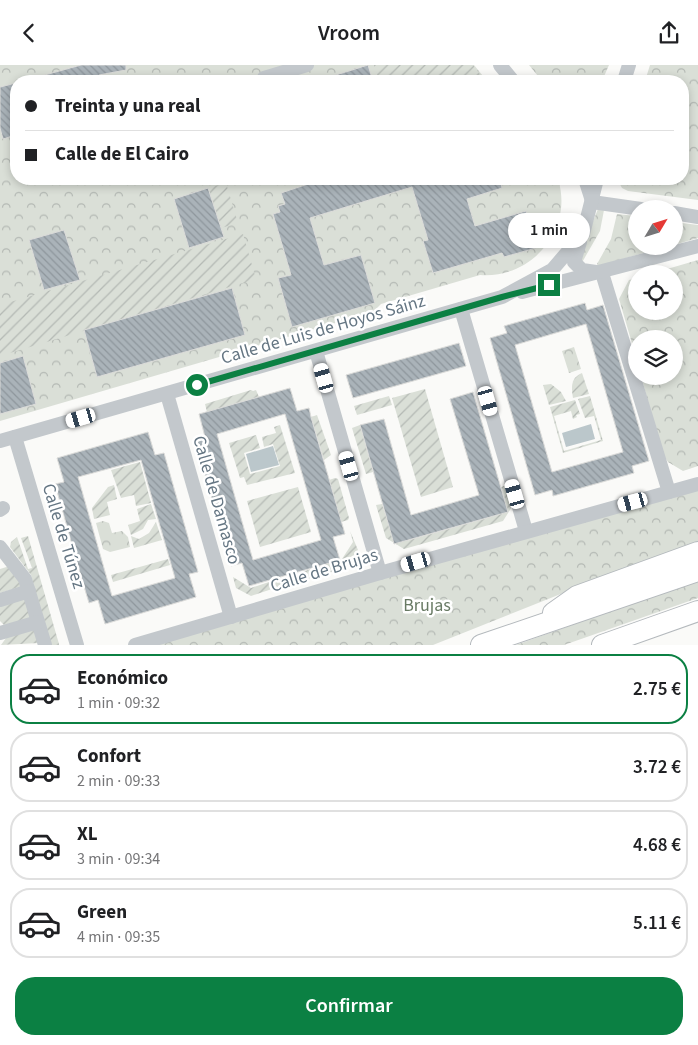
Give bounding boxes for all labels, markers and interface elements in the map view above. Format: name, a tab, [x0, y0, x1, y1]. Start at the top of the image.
text: Vroom	[318, 17, 380, 49]
icon: back	[15, 19, 43, 47]
icon: share	[655, 19, 683, 47]
text: Treinta y una real	[55, 93, 200, 120]
text: Calle de El Cairo	[55, 141, 189, 168]
north arrow	[628, 200, 682, 255]
map controls	[628, 200, 683, 385]
callout: 1 min	[508, 213, 590, 247]
text: 1 min	[530, 219, 568, 241]
button: locate	[628, 265, 683, 320]
route end	[538, 274, 560, 296]
street label: Calle de Luis de Hoyos Sáinz	[218, 288, 428, 371]
button: layers	[628, 330, 683, 385]
car	[312, 362, 335, 394]
route start	[186, 374, 208, 396]
car	[476, 385, 499, 417]
car	[64, 407, 97, 429]
street label: Calle de Damasco	[186, 433, 247, 567]
car	[337, 450, 360, 482]
car	[503, 478, 526, 510]
street label: Calle de Túnez	[36, 481, 91, 592]
car	[616, 491, 649, 513]
street label: Calle de Brujas	[267, 542, 381, 599]
car	[399, 551, 432, 573]
park label: Brujas	[403, 593, 451, 618]
text: Económico	[77, 665, 168, 692]
icon: car	[17, 667, 62, 712]
text: 2.75 €	[633, 676, 681, 703]
text: 1 min · 09:32	[77, 692, 160, 714]
text: Confort	[77, 743, 141, 770]
icon: car	[17, 745, 62, 790]
text: 3.72 €	[633, 754, 681, 781]
text: 2 min · 09:33	[77, 770, 160, 792]
text: XL	[77, 821, 98, 848]
icon: car	[17, 823, 62, 868]
text: 4.68 €	[633, 832, 681, 859]
text: 3 min · 09:34	[77, 848, 160, 870]
text: Green	[77, 899, 127, 926]
icon: car	[17, 901, 62, 946]
text: 5.11 €	[633, 910, 681, 937]
text: 4 min · 09:35	[77, 926, 160, 948]
button: Confirmar	[15, 977, 683, 1035]

